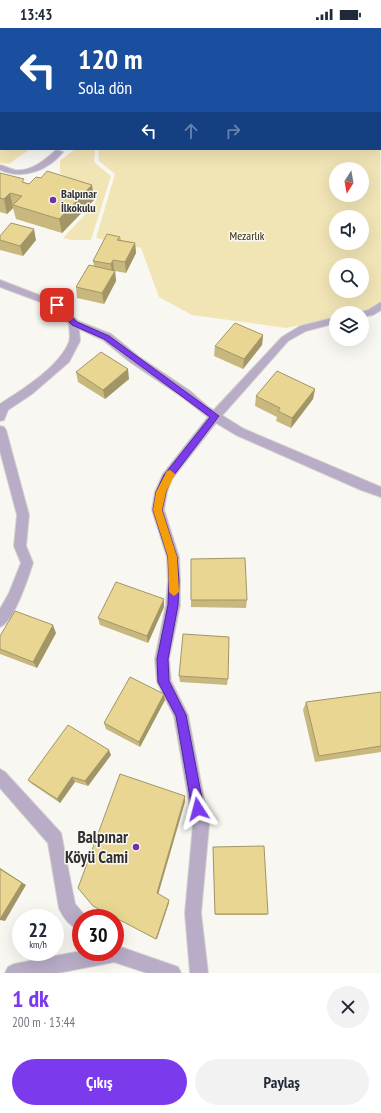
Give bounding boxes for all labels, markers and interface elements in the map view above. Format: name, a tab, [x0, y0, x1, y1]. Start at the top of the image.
text: 13:43	[20, 5, 52, 24]
text: 120 m	[78, 40, 142, 77]
icon: left	[12, 44, 64, 96]
text: Sola dön	[78, 76, 132, 99]
icon: left	[138, 120, 160, 142]
icon: ahead	[180, 120, 202, 142]
icon: right	[222, 120, 244, 142]
north arrow	[329, 162, 369, 202]
map controls	[329, 162, 369, 346]
place label: Balpınar İlkokulu	[61, 186, 97, 215]
marker: Balpınar İlkokulu	[48, 195, 58, 205]
button: sound	[329, 210, 369, 250]
park label: Mezarlık	[230, 228, 265, 243]
button: search	[329, 258, 369, 298]
pin	[40, 288, 74, 322]
icon: arrive	[46, 294, 68, 316]
button: layers	[329, 306, 369, 346]
position arrow	[177, 788, 219, 830]
place label: Balpınar Köyü Cami	[65, 826, 128, 868]
marker: Balpınar Köyü Cami	[131, 842, 141, 852]
speed limit sign: 30	[72, 909, 124, 961]
text: 22	[28, 917, 48, 943]
text: km/h	[29, 938, 47, 951]
text: 1 dk	[12, 983, 49, 1014]
button: close	[327, 986, 369, 1028]
text: 200 m · 13:44	[12, 1014, 75, 1031]
button: Çıkış	[12, 1059, 187, 1105]
button: Paylaş	[195, 1059, 369, 1105]

